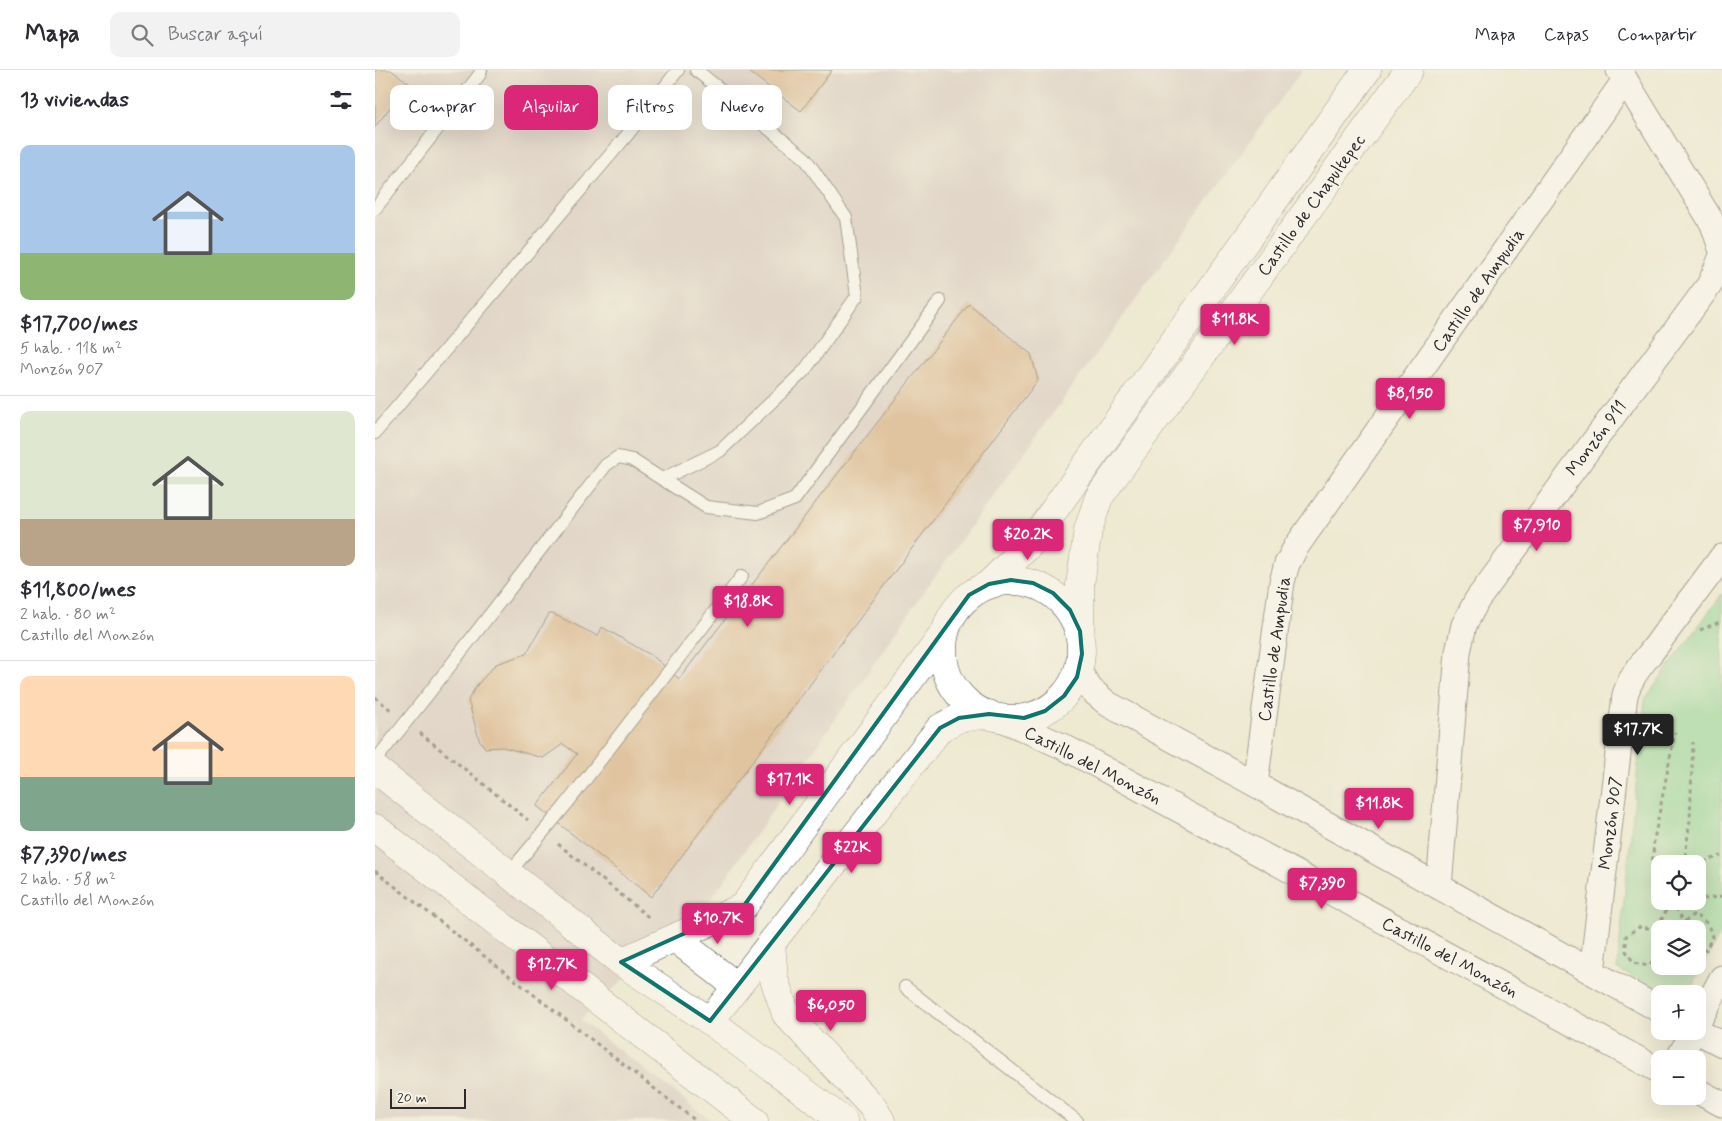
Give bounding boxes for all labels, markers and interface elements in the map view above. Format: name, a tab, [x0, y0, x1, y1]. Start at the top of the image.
search box	[110, 12, 460, 57]
text: Mapa	[25, 19, 80, 50]
icon: search	[128, 21, 156, 49]
text: Buscar aquí	[168, 22, 263, 47]
text: Mapa	[1475, 23, 1516, 47]
text: Capas	[1544, 23, 1589, 47]
text: Compartir	[1617, 23, 1697, 47]
chip: Comprar	[390, 85, 494, 130]
chip: Alquilar	[504, 85, 598, 130]
chip: Filtros	[608, 85, 692, 130]
chip: Nuevo	[702, 85, 782, 130]
text: 13 viviendas	[20, 86, 129, 114]
icon: filters	[327, 86, 355, 114]
street label: Castillo de Chapultepec	[1252, 130, 1371, 281]
icon: home	[143, 178, 233, 268]
street label: Castillo de Ampudia	[1427, 224, 1531, 357]
pin: $11.8K	[1194, 304, 1276, 346]
text: $11.8K	[1211, 309, 1259, 330]
text: $17,700/mes	[20, 310, 138, 338]
text: 5 hab. · 118 m²	[20, 338, 122, 359]
text: Monzón 907	[20, 359, 103, 380]
pin: $8,150	[1369, 378, 1451, 420]
text: $8,150	[1387, 383, 1433, 404]
street label: Monzón 911	[1561, 396, 1633, 481]
icon: home	[143, 443, 233, 533]
pin: $7,910	[1496, 510, 1578, 552]
text: $7,910	[1513, 515, 1561, 536]
pin: $20.2K	[987, 518, 1069, 561]
text: $20.2K	[1004, 524, 1052, 545]
street label: Castillo de Ampudia	[1253, 575, 1297, 723]
text: $11,800/mes	[20, 576, 136, 604]
pin: $18.8K	[707, 586, 789, 628]
text: $18.8K	[724, 591, 772, 612]
text: 2 hab. · 80 m²	[20, 604, 116, 625]
text: Castillo del Monzón	[20, 625, 154, 646]
icon: home	[143, 708, 233, 798]
pin: $17.7K	[1597, 714, 1679, 756]
text: $17.7K	[1614, 719, 1662, 740]
street label: Castillo del Monzón	[1020, 721, 1165, 811]
pin: $17.1K	[749, 764, 831, 806]
text: $17.1K	[767, 769, 813, 790]
street label: Monzón 907	[1593, 775, 1629, 871]
pin: $11.8K	[1338, 788, 1420, 830]
text: $11.8K	[1355, 793, 1403, 814]
pin: $22K	[822, 832, 882, 874]
text: $22K	[834, 837, 871, 858]
text: $7,390/mes	[20, 841, 127, 869]
map controls	[1651, 855, 1706, 1105]
button: locate	[1651, 855, 1706, 910]
pin: $7,390	[1281, 868, 1363, 910]
text: 2 hab. · 58 m²	[20, 869, 116, 890]
text: $7,390	[1299, 873, 1345, 894]
text: Castillo del Monzón	[20, 890, 154, 911]
pin: $10.7K	[677, 902, 759, 945]
text: $10.7K	[693, 908, 743, 929]
street label: Castillo del Monzón	[1377, 912, 1522, 1004]
button: layers	[1651, 920, 1706, 975]
pin: $12.7K	[511, 948, 593, 991]
text: $12.7K	[527, 954, 577, 975]
button: +	[1651, 985, 1706, 1040]
pin: $6,050	[790, 990, 872, 1032]
text: $6,050	[807, 995, 855, 1016]
button: −	[1651, 1050, 1706, 1105]
scale bar	[390, 1086, 466, 1109]
text: 20 m	[397, 1089, 427, 1107]

